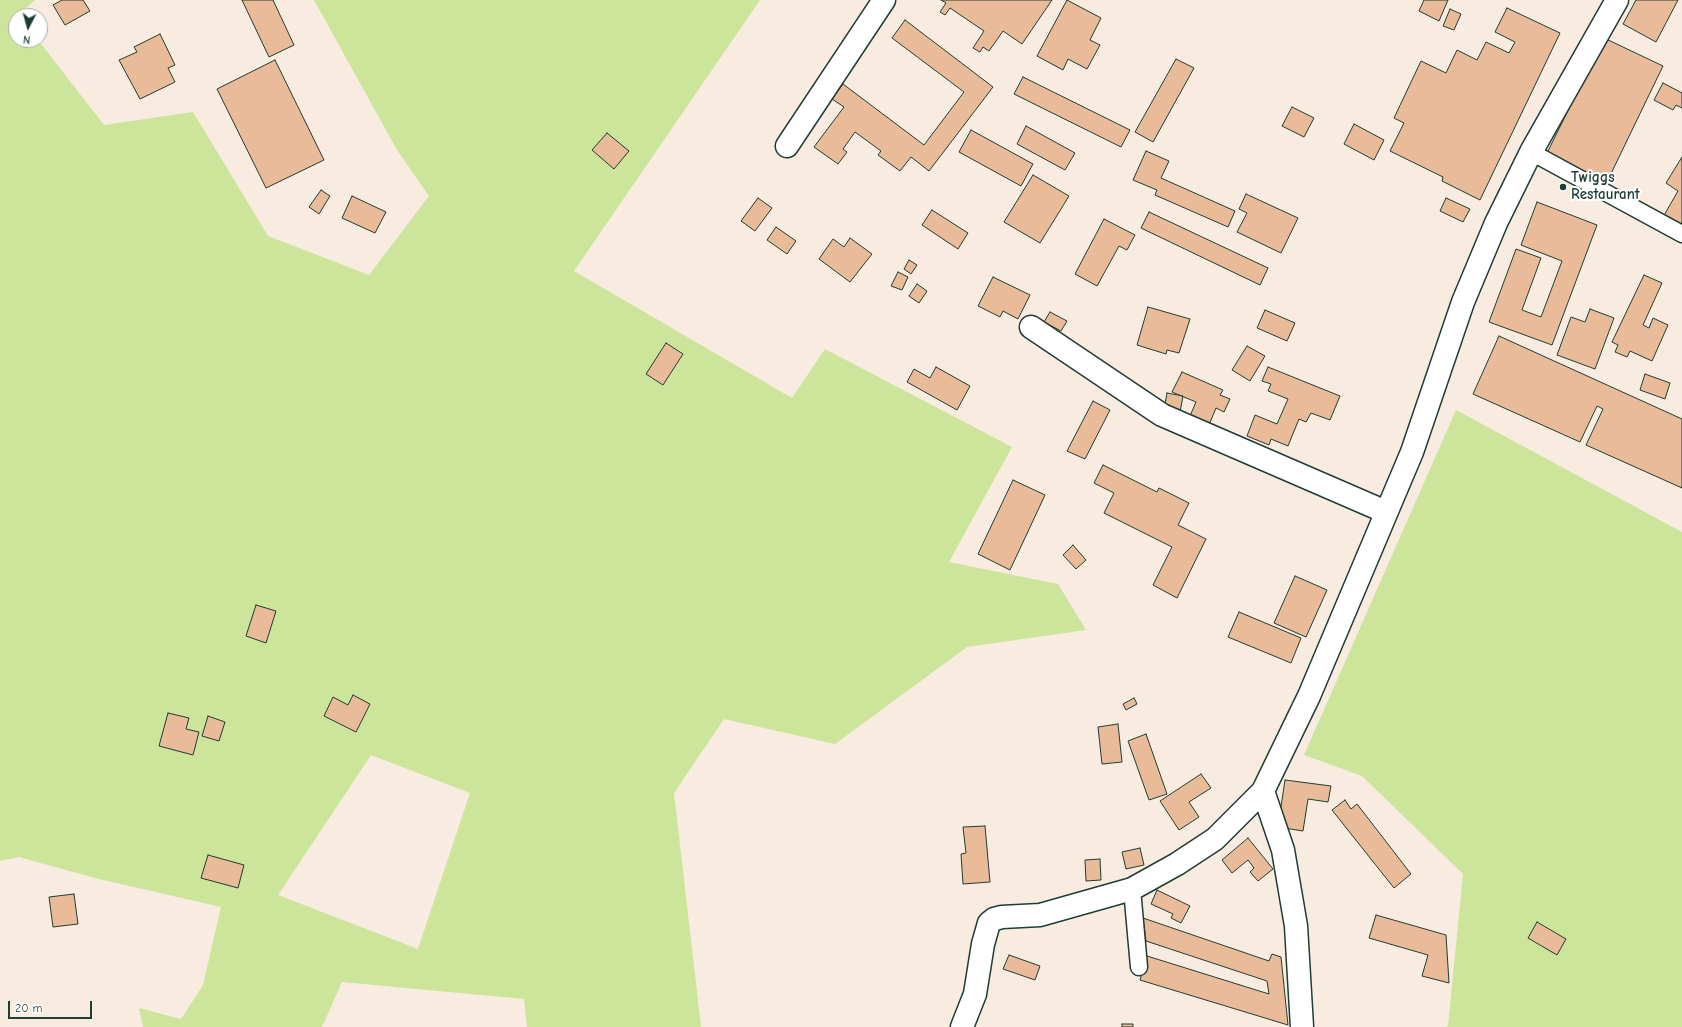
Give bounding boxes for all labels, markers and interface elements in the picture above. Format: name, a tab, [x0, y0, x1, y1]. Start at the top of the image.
north arrow	[8, 8, 48, 48]
text: N	[23, 33, 31, 46]
place label: Twiggs Restaurant	[1571, 169, 1640, 204]
marker: Twiggs Restaurant	[1558, 182, 1568, 192]
scale bar	[10, 993, 94, 1019]
text: 20 m	[15, 1001, 43, 1015]

